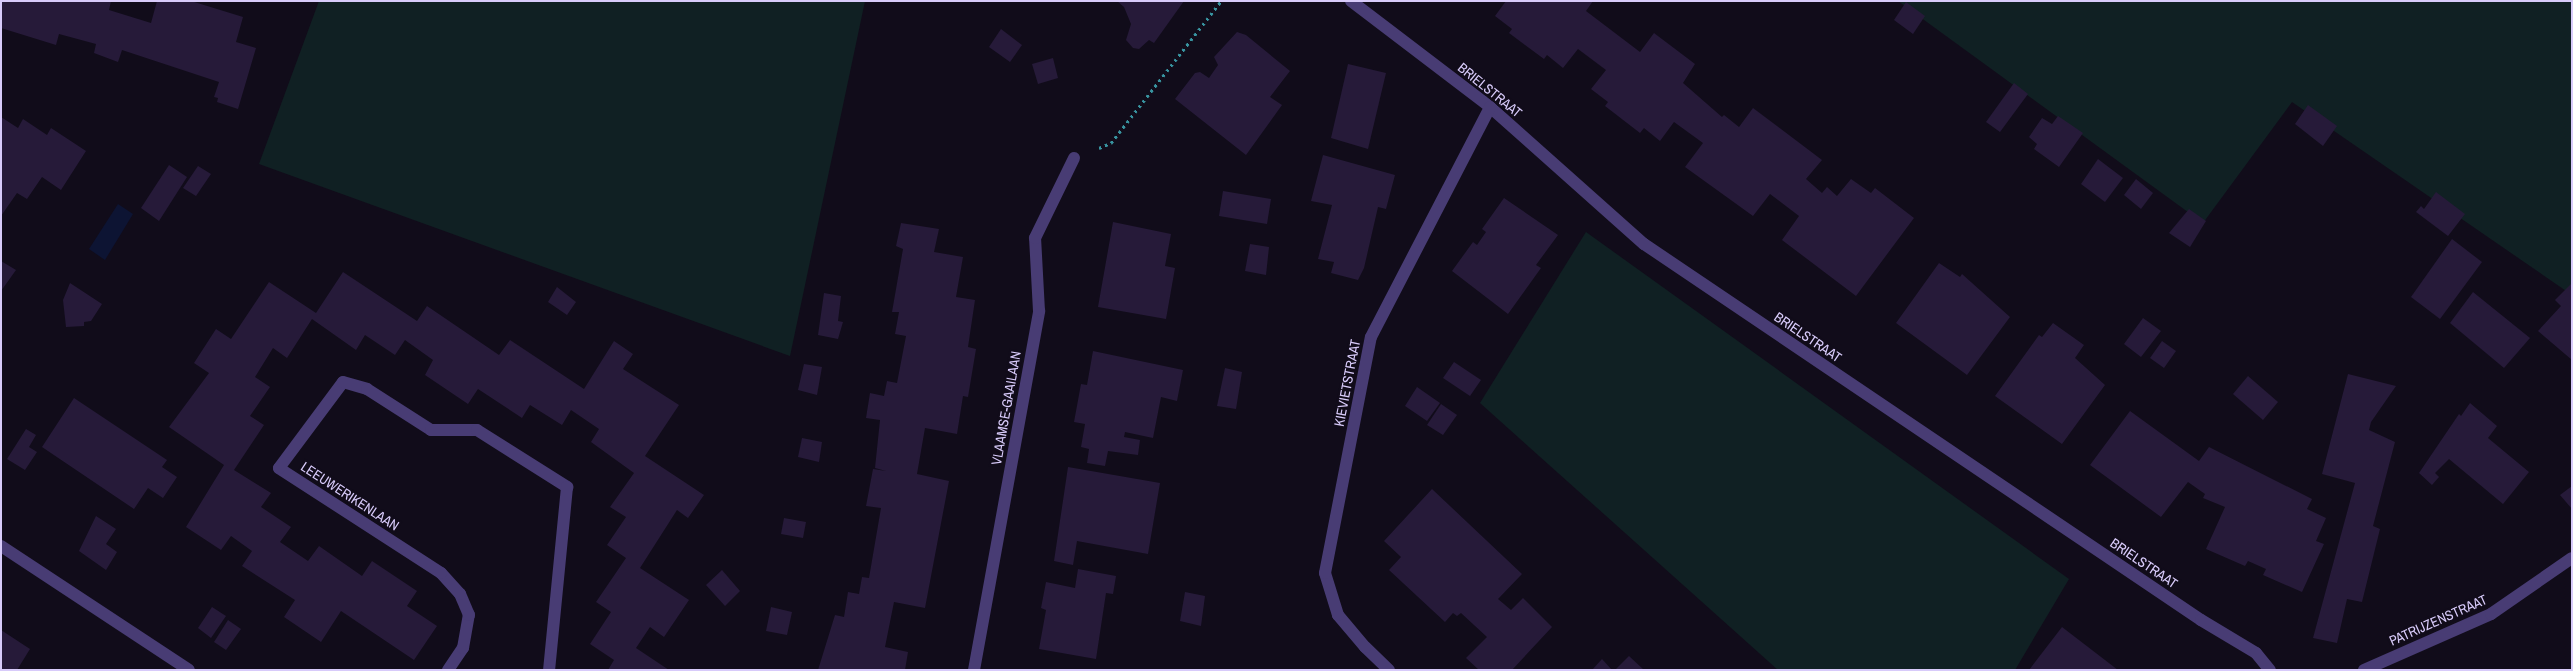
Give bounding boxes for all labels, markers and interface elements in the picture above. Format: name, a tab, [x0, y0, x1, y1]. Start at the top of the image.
street label: BRIELSTRAAT	[1455, 59, 1525, 121]
street label: BRIELSTRAAT	[1771, 308, 1845, 366]
street label: KIEVIETSTRAAT	[1330, 338, 1364, 428]
street label: VLAAMSE-GAAILAAN	[988, 350, 1024, 466]
street label: LEEUWERIKENLAAN	[298, 458, 402, 534]
street label: BRIELSTRAAT	[2107, 534, 2181, 592]
street label: PATRIJZENSTRAAT	[2386, 591, 2490, 649]

